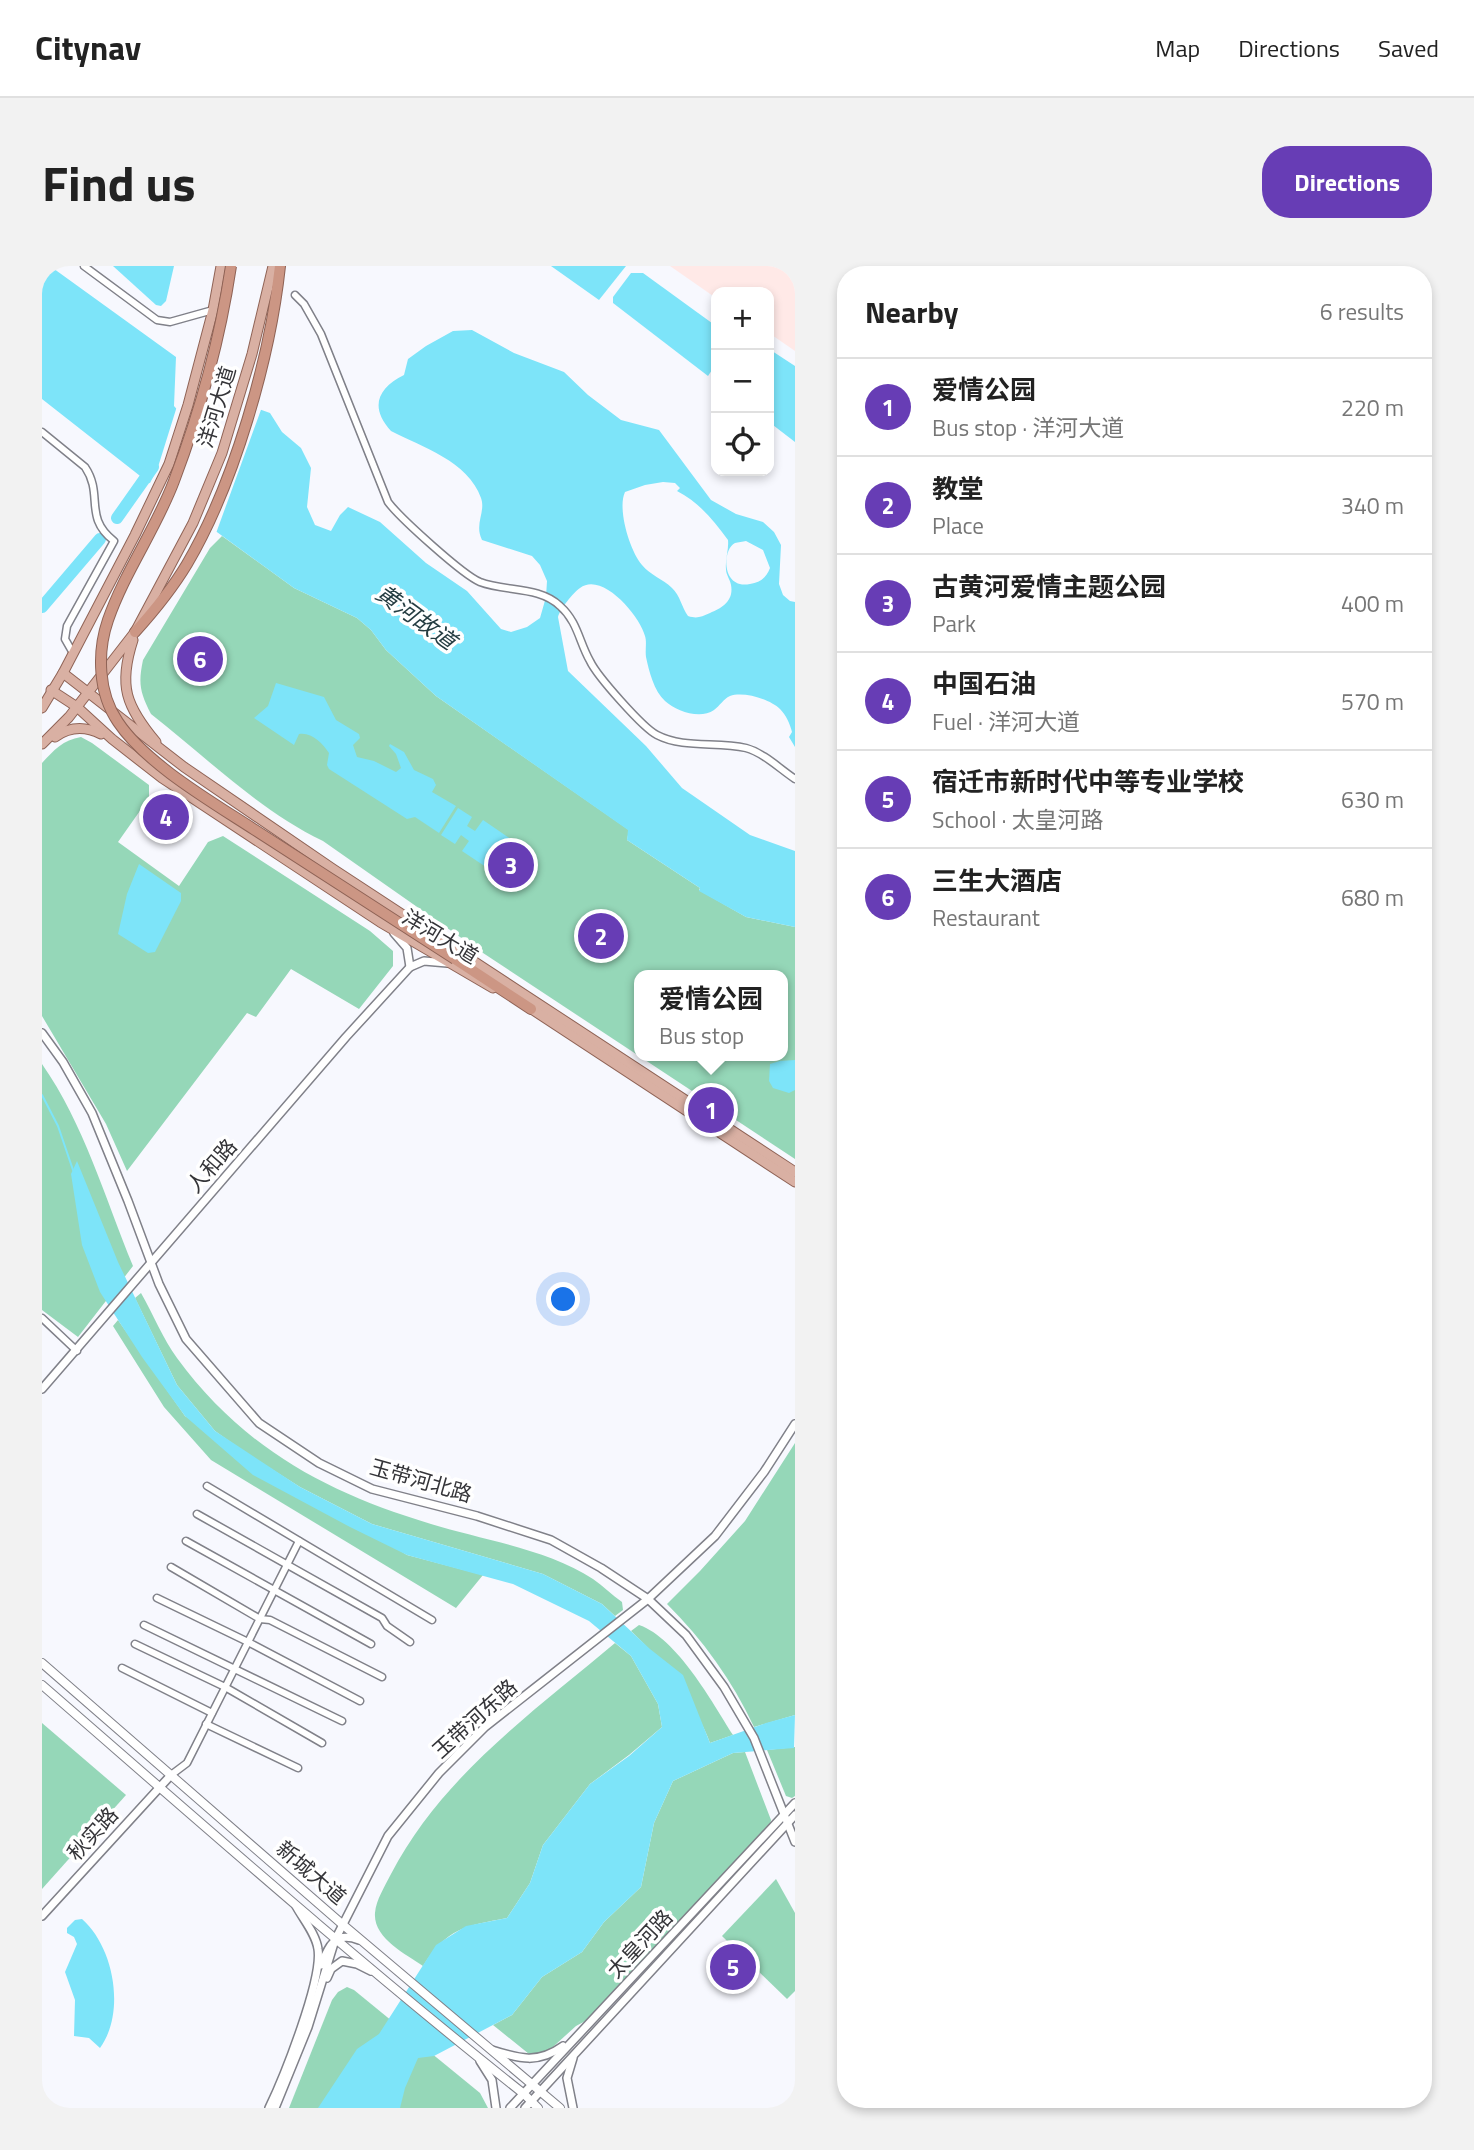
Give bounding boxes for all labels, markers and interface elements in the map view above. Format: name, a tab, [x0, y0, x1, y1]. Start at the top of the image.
text: Citynav	[35, 23, 141, 73]
text: Map	[1155, 30, 1200, 66]
text: Directions	[1238, 30, 1340, 66]
text: Saved	[1378, 30, 1439, 66]
text: Find us	[42, 145, 196, 220]
button: Directions	[1262, 146, 1432, 218]
map controls	[711, 287, 774, 476]
button: +	[711, 287, 774, 350]
text: Nearby	[865, 289, 958, 335]
text: 6 results	[1320, 294, 1404, 329]
button: −	[711, 350, 774, 413]
street label: 洋河大道	[188, 362, 244, 452]
text: 爱情公园	[932, 370, 1036, 409]
text: 1	[882, 390, 894, 425]
text: 220 m	[1341, 390, 1404, 425]
text: Bus stop · 洋河大道	[932, 410, 1124, 445]
button: locate	[711, 413, 774, 476]
text: 教堂	[932, 469, 984, 508]
text: 2	[882, 488, 894, 523]
text: 340 m	[1341, 488, 1404, 523]
text: Place	[932, 508, 984, 543]
text: 古黄河爱情主题公园	[932, 567, 1166, 606]
water label: 黄河故道	[369, 575, 466, 660]
text: 3	[882, 586, 894, 621]
text: 400 m	[1341, 586, 1404, 621]
text: Park	[932, 606, 976, 641]
pin: 6	[177, 633, 223, 685]
text: 中国石油	[932, 664, 1036, 703]
text: 4	[882, 684, 894, 719]
text: 570 m	[1341, 684, 1404, 719]
text: Fuel · 洋河大道	[932, 704, 1080, 739]
text: 宿迁市新时代中等专业学校	[932, 762, 1244, 801]
text: 5	[882, 782, 894, 817]
text: 630 m	[1341, 782, 1404, 817]
pin: 4	[143, 791, 189, 843]
text: School · 太皇河路	[932, 802, 1104, 837]
pin: 3	[488, 839, 534, 891]
text: 三生大酒店	[932, 861, 1062, 900]
text: 6	[882, 880, 894, 915]
text: 680 m	[1341, 880, 1404, 915]
text: Restaurant	[932, 900, 1040, 935]
street label: 洋河大道	[396, 901, 485, 971]
pin: 2	[578, 910, 624, 962]
popup	[634, 970, 788, 1061]
text: 爱情公园	[659, 979, 763, 1018]
text: Bus stop	[659, 1018, 744, 1053]
pin: 1	[688, 1084, 734, 1136]
street label: 人和路	[179, 1131, 244, 1200]
your location	[546, 1282, 580, 1316]
street label: 玉带河北路	[366, 1450, 476, 1510]
street label: 玉带河东路	[425, 1671, 524, 1765]
street label: 秋实路	[59, 1799, 125, 1867]
street label: 新城大道	[269, 1833, 354, 1912]
street label: 太皇河路	[599, 1902, 680, 1985]
pin: 5	[710, 1941, 756, 1993]

